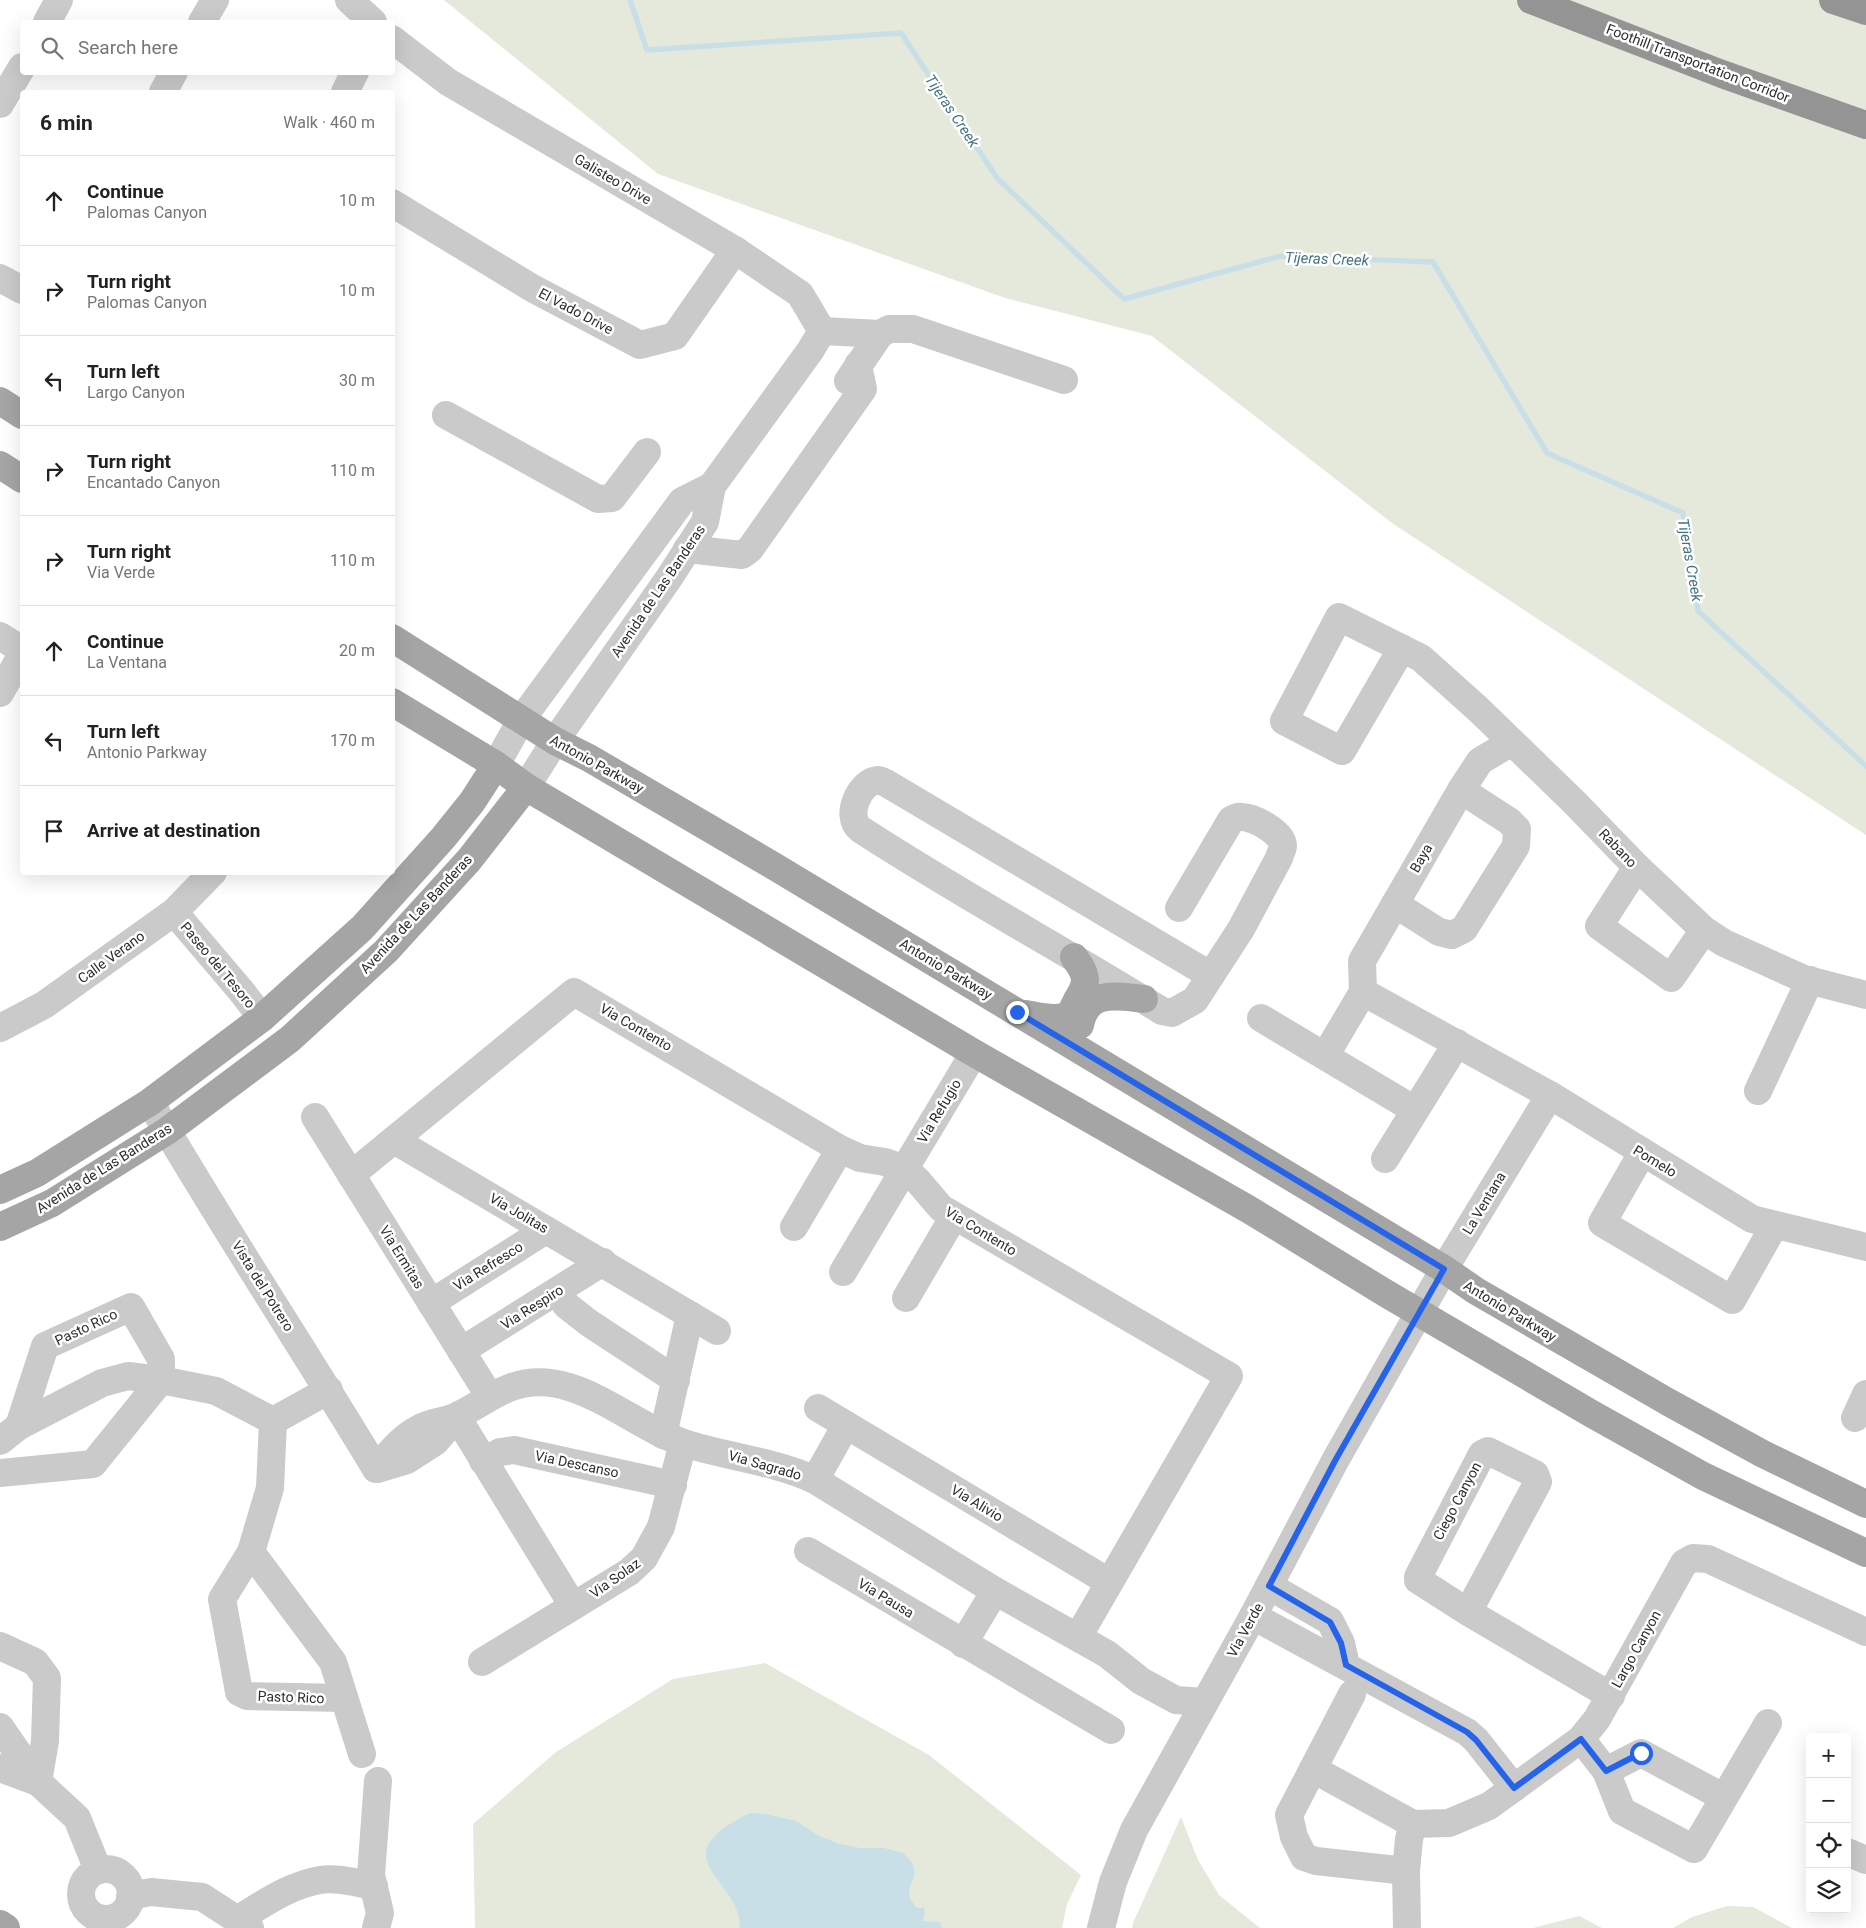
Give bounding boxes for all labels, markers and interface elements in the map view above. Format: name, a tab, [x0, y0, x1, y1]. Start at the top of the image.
search box	[20, 20, 395, 75]
street label: Foothill Transportation Corridor	[1604, 21, 1792, 106]
icon: search	[38, 34, 66, 62]
text: Search here	[78, 36, 178, 59]
water label: Tijeras Creek	[921, 71, 983, 151]
text: 6 min	[40, 111, 93, 135]
text: Walk · 460 m	[283, 113, 375, 132]
street label: Galisteo Drive	[572, 151, 654, 207]
text: Continue	[87, 180, 164, 203]
icon: ahead	[40, 187, 68, 215]
text: 10 m	[339, 191, 375, 210]
text: Palomas Canyon	[87, 203, 207, 222]
water label: Tijeras Creek	[1285, 249, 1370, 269]
text: Turn right	[87, 270, 171, 293]
icon: right	[40, 277, 68, 305]
text: 10 m	[339, 281, 375, 300]
street label: El Vado Drive	[536, 285, 616, 337]
text: Palomas Canyon	[87, 293, 207, 312]
text: Turn left	[87, 360, 160, 383]
icon: left	[40, 367, 68, 395]
text: 30 m	[339, 371, 375, 390]
text: Largo Canyon	[87, 383, 185, 402]
text: Turn right	[87, 450, 171, 473]
icon: right	[40, 457, 68, 485]
text: 110 m	[330, 461, 375, 480]
text: Encantado Canyon	[87, 473, 220, 492]
water label: Tijeras Creek	[1674, 517, 1706, 604]
street label: Avenida de Las Banderas	[608, 522, 708, 660]
text: Turn right	[87, 540, 171, 563]
icon: right	[40, 547, 68, 575]
text: 110 m	[330, 551, 375, 570]
text: Via Verde	[87, 563, 155, 582]
text: Continue	[87, 630, 164, 653]
icon: ahead	[40, 637, 68, 665]
text: 20 m	[339, 641, 375, 660]
text: La Ventana	[87, 653, 167, 672]
text: Turn left	[87, 720, 160, 743]
icon: left	[40, 727, 68, 755]
text: 170 m	[330, 731, 375, 750]
street label: Antonio Parkway	[547, 732, 647, 797]
text: Antonio Parkway	[87, 743, 207, 762]
icon: arrive	[40, 817, 68, 845]
text: Arrive at destination	[87, 819, 260, 842]
street label: Rabano	[1596, 825, 1640, 871]
street label: Baya	[1406, 841, 1436, 875]
street label: Avenida de Las Banderas	[357, 851, 475, 977]
street label: Paseo del Tesoro	[177, 919, 259, 1011]
street label: Calle Verano	[75, 928, 147, 986]
street label: Antonio Parkway	[897, 935, 995, 1003]
street label: Via Contento	[597, 1000, 675, 1054]
route end	[1006, 1001, 1029, 1024]
street label: Via Refugio	[914, 1076, 964, 1146]
street label: Avenida de Las Banderas	[33, 1120, 175, 1216]
street label: Pomelo	[1630, 1142, 1680, 1180]
street label: La Ventana	[1459, 1169, 1509, 1237]
street label: Via Jolitas	[487, 1190, 551, 1236]
street label: Via Contento	[942, 1203, 1020, 1259]
street label: Via Ermitas	[376, 1223, 428, 1291]
street label: Vista del Potrero	[229, 1238, 297, 1334]
street label: Via Refresco	[450, 1238, 526, 1294]
street label: Antonio Parkway	[1461, 1277, 1559, 1345]
street label: Via Respiro	[498, 1282, 566, 1332]
street label: Pasto Rico	[52, 1306, 120, 1348]
street label: Via Descanso	[534, 1447, 620, 1481]
street label: Via Sagrado	[727, 1447, 803, 1483]
street label: Ciego Canyon	[1430, 1459, 1484, 1543]
street label: Via Alivio	[948, 1481, 1006, 1525]
street label: Via Solaz	[587, 1555, 643, 1601]
street label: Via Pausa	[855, 1575, 917, 1621]
street label: Via Verde	[1224, 1600, 1266, 1660]
street label: Largo Canyon	[1608, 1608, 1664, 1690]
street label: Pasto Rico	[257, 1688, 325, 1706]
map controls	[1806, 1733, 1851, 1913]
button: +	[1806, 1733, 1851, 1778]
route start	[1630, 1742, 1653, 1765]
button: −	[1806, 1778, 1851, 1823]
button: locate	[1806, 1823, 1851, 1868]
button: layers	[1806, 1868, 1851, 1913]

